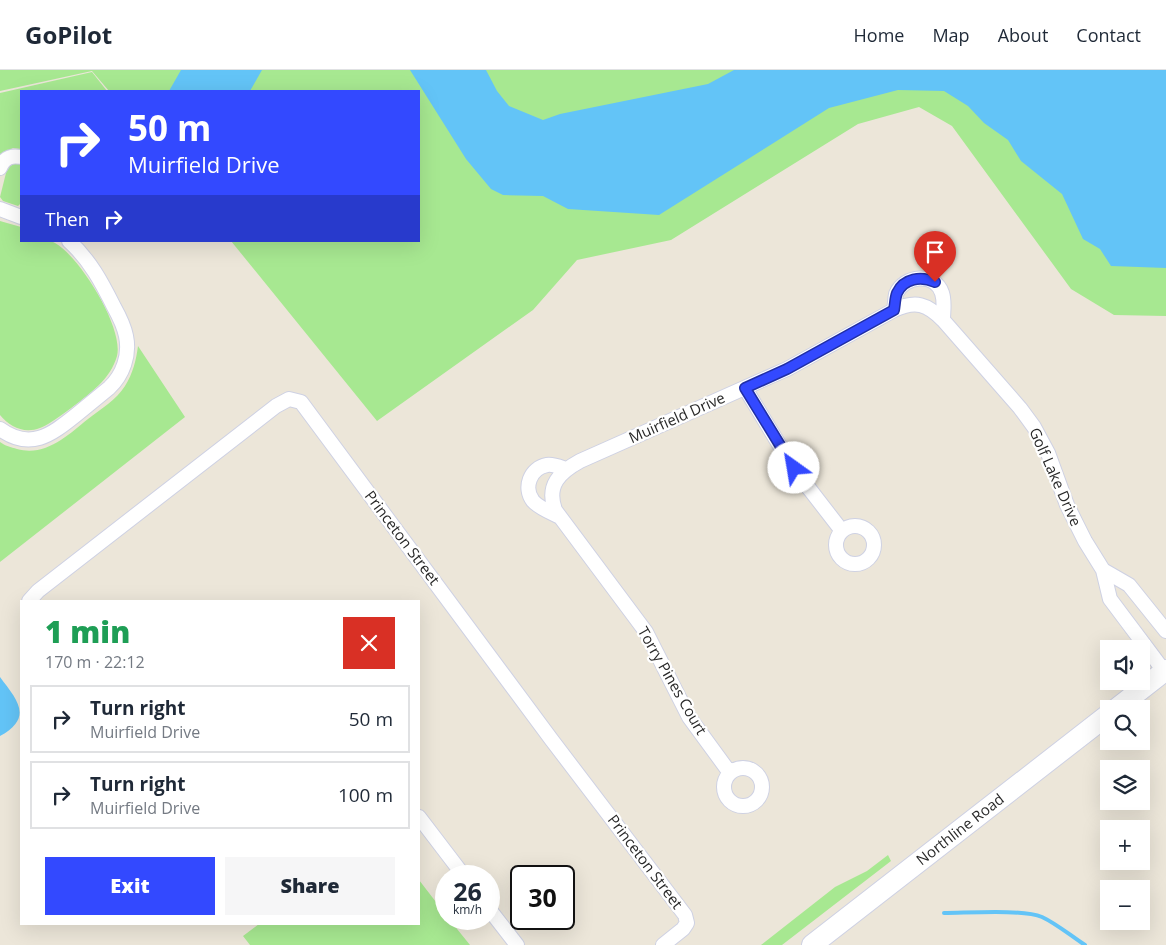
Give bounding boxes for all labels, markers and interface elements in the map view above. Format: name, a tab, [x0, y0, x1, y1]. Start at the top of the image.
text: GoPilot	[25, 18, 112, 51]
text: Home	[854, 23, 904, 47]
text: Map	[932, 23, 970, 47]
text: About	[998, 23, 1048, 47]
text: Contact	[1076, 23, 1141, 47]
text: 50 m	[128, 104, 211, 151]
icon: right	[45, 110, 110, 175]
text: Muirfield Drive	[128, 149, 280, 179]
icon: right	[99, 205, 127, 233]
text: Then	[45, 206, 89, 232]
pin	[914, 231, 956, 282]
icon: arrive	[921, 238, 949, 266]
street label: Muirfield Drive	[625, 387, 728, 447]
street label: Golf Lake Drive	[1025, 424, 1087, 529]
position arrow	[767, 441, 819, 493]
street label: Princeton Street	[361, 486, 445, 589]
text: 1 min	[45, 611, 130, 652]
button: close	[343, 617, 395, 669]
street label: Torry Pines Court	[634, 623, 712, 738]
map controls	[1100, 640, 1150, 930]
button: sound	[1100, 640, 1150, 690]
text: 170 m · 22:12	[45, 651, 145, 673]
text: Turn right	[90, 695, 185, 721]
button: search	[1100, 700, 1150, 750]
icon: right	[47, 705, 75, 733]
text: 50 m	[349, 706, 393, 732]
text: Muirfield Drive	[90, 721, 200, 743]
button: layers	[1100, 760, 1150, 810]
text: Turn right	[90, 771, 185, 797]
icon: right	[47, 781, 75, 809]
text: 100 m	[338, 782, 393, 808]
street label: Northline Road	[912, 788, 1008, 869]
text: Muirfield Drive	[90, 797, 200, 819]
street label: Princeton Street	[604, 810, 688, 913]
button: +	[1100, 820, 1150, 870]
button: Exit	[45, 857, 215, 915]
button: Share	[225, 857, 395, 915]
speed limit sign: 30	[510, 865, 575, 930]
text: 26	[453, 874, 482, 908]
button: −	[1100, 880, 1150, 930]
text: km/h	[453, 901, 482, 918]

